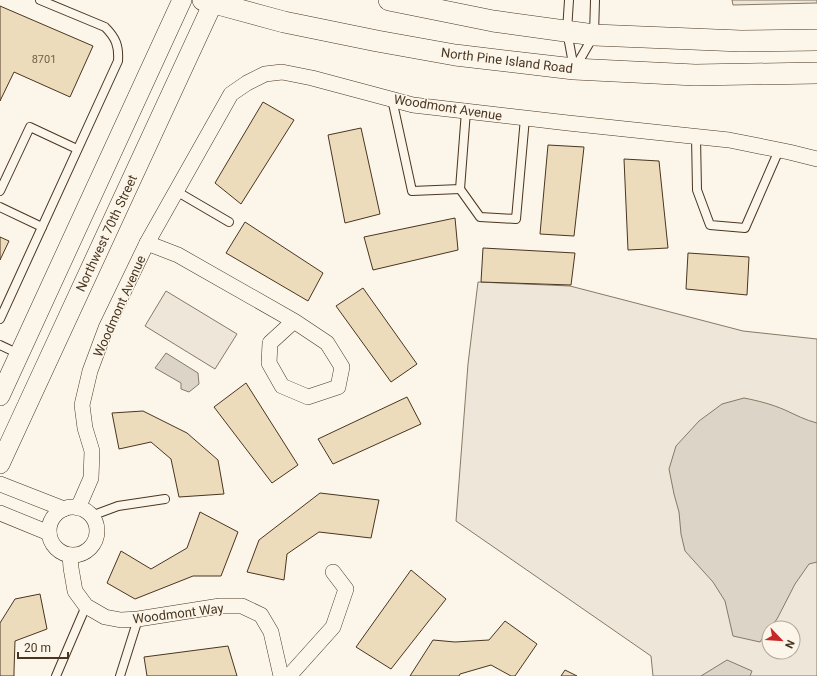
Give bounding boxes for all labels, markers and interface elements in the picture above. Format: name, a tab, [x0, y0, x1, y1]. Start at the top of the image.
street label: North Pine Island Road	[440, 45, 574, 76]
house number: 8701	[32, 53, 56, 66]
street label: Woodmont Avenue	[393, 92, 503, 123]
street label: Northwest 70th Street	[73, 172, 140, 294]
street label: Woodmont Avenue	[90, 253, 149, 359]
street label: Woodmont Way	[132, 600, 224, 627]
north arrow	[761, 620, 801, 660]
scale bar	[18, 634, 68, 660]
text: N	[782, 638, 797, 650]
text: 20 m	[24, 641, 51, 655]

